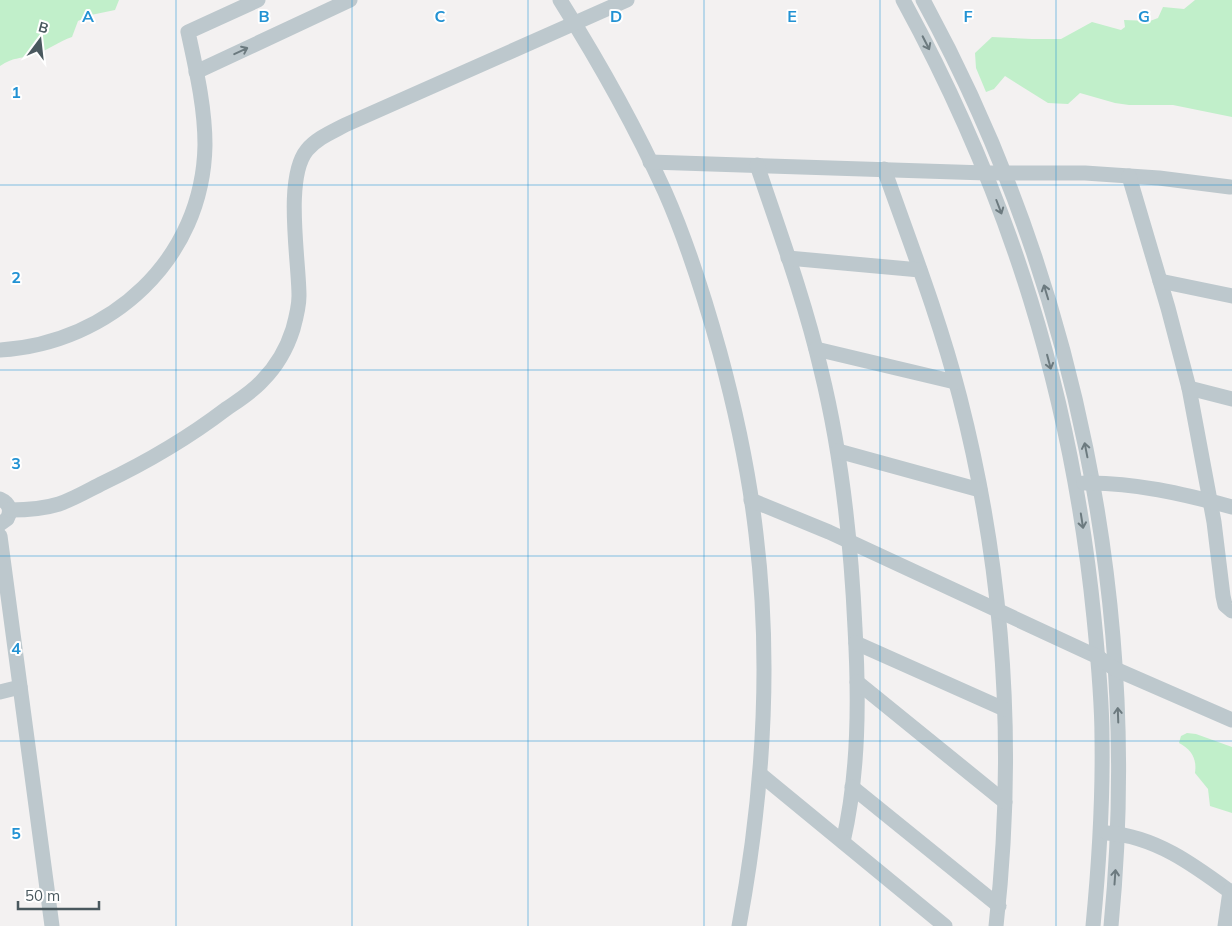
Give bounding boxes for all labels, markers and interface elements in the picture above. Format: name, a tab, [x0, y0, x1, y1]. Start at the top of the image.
text: A	[82, 6, 94, 26]
text: B	[258, 6, 270, 26]
text: C	[435, 6, 446, 26]
text: D	[610, 6, 622, 26]
text: E	[787, 6, 797, 26]
text: F	[963, 6, 973, 26]
text: G	[1138, 6, 1150, 26]
north arrow	[15, 15, 65, 65]
text: B	[36, 17, 51, 37]
one-way arrow	[922, 35, 931, 50]
one-way arrow	[233, 46, 248, 56]
text: 1	[11, 82, 21, 102]
one-way arrow	[995, 199, 1005, 214]
text: 2	[11, 267, 21, 287]
one-way arrow	[1040, 285, 1050, 301]
one-way arrow	[1045, 353, 1054, 369]
one-way arrow	[1081, 442, 1090, 458]
text: 3	[11, 453, 21, 473]
one-way arrow	[1077, 513, 1087, 529]
text: 4	[11, 638, 21, 658]
one-way arrow	[1113, 707, 1122, 723]
text: 5	[11, 823, 21, 843]
one-way arrow	[1110, 870, 1119, 886]
scale bar	[18, 878, 99, 910]
text: 50 m	[25, 886, 60, 905]

